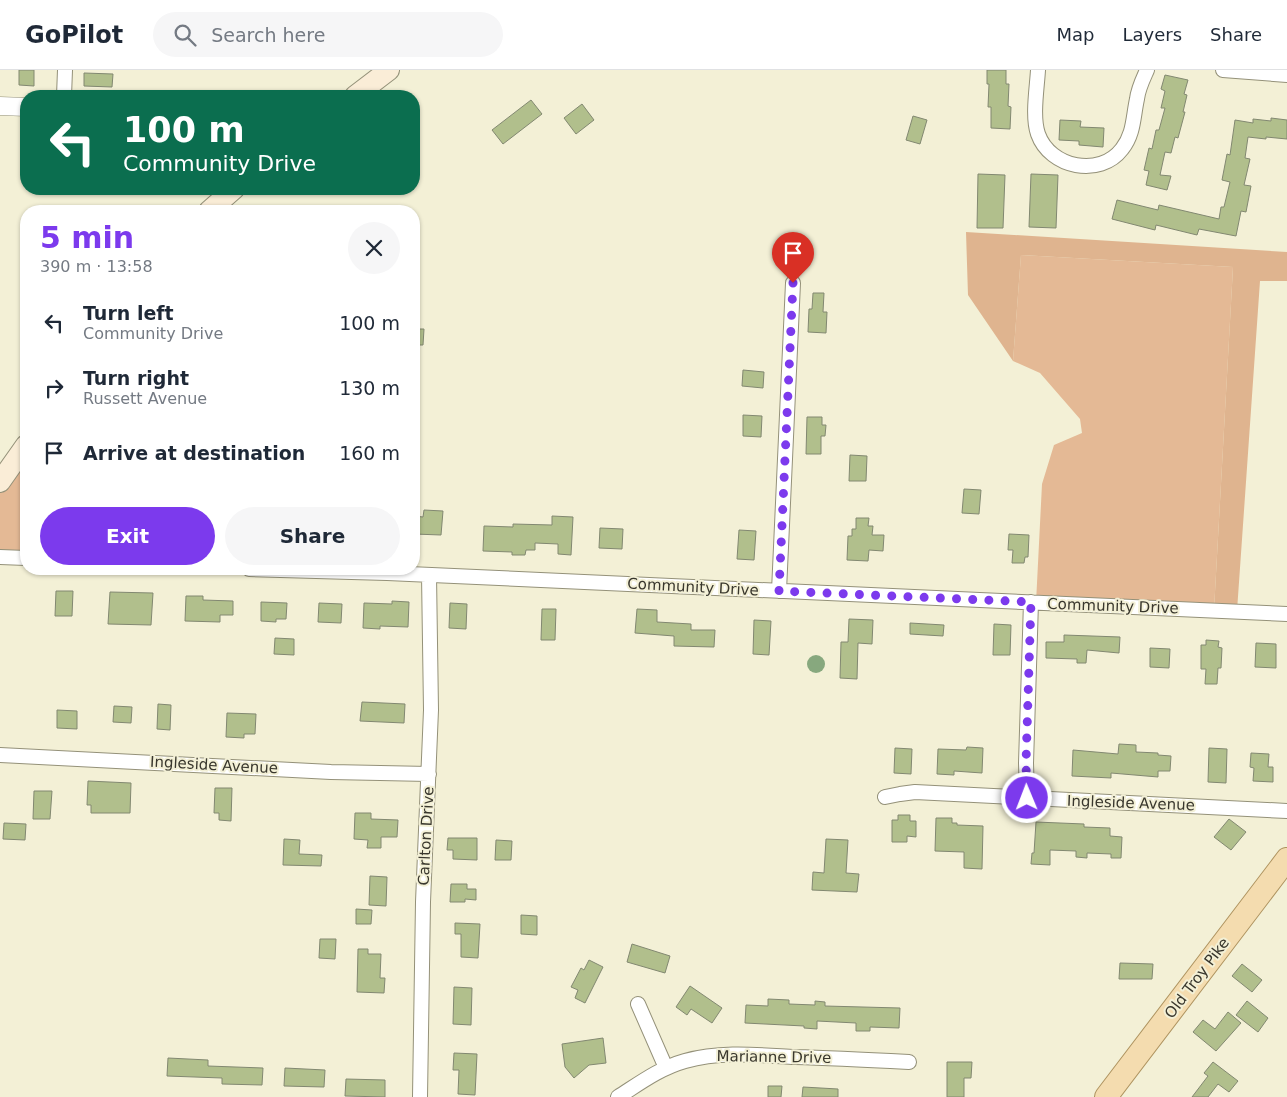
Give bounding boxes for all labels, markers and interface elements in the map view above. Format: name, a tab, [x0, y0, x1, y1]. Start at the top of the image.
search box	[153, 12, 503, 57]
text: GoPilot	[25, 21, 123, 49]
icon: search	[171, 21, 199, 49]
text: Search here	[211, 24, 325, 46]
text: Map	[1056, 24, 1094, 45]
text: Layers	[1122, 24, 1182, 45]
text: Share	[1210, 24, 1262, 45]
icon: left	[40, 110, 105, 175]
text: 100 m	[123, 110, 245, 150]
text: Community Drive	[123, 151, 316, 176]
text: 5 min	[40, 220, 134, 255]
button: close	[348, 222, 400, 274]
pin	[772, 232, 814, 283]
icon: arrive	[779, 239, 807, 267]
text: 390 m · 13:58	[40, 257, 153, 276]
text: Turn left	[83, 302, 174, 324]
icon: left	[40, 309, 68, 337]
text: 100 m	[339, 312, 400, 334]
text: Community Drive	[83, 324, 223, 343]
text: Turn right	[83, 367, 189, 389]
icon: right	[40, 374, 68, 402]
text: 130 m	[339, 377, 400, 399]
text: Russett Avenue	[83, 389, 207, 408]
icon: arrive	[40, 439, 68, 467]
text: Arrive at destination	[83, 442, 305, 464]
text: 160 m	[339, 442, 400, 464]
button: Exit	[40, 507, 215, 565]
button: Share	[225, 507, 400, 565]
street label: Community Drive	[627, 575, 759, 599]
street label: Community Drive	[1047, 595, 1179, 617]
street label: Ingleside Avenue	[150, 753, 278, 777]
position arrow	[1000, 771, 1052, 823]
street label: Carlton Drive	[414, 786, 438, 886]
street label: Ingleside Avenue	[1067, 792, 1195, 814]
street label: Old Troy Pike	[1161, 934, 1233, 1022]
street label: Marianne Drive	[717, 1047, 831, 1067]

